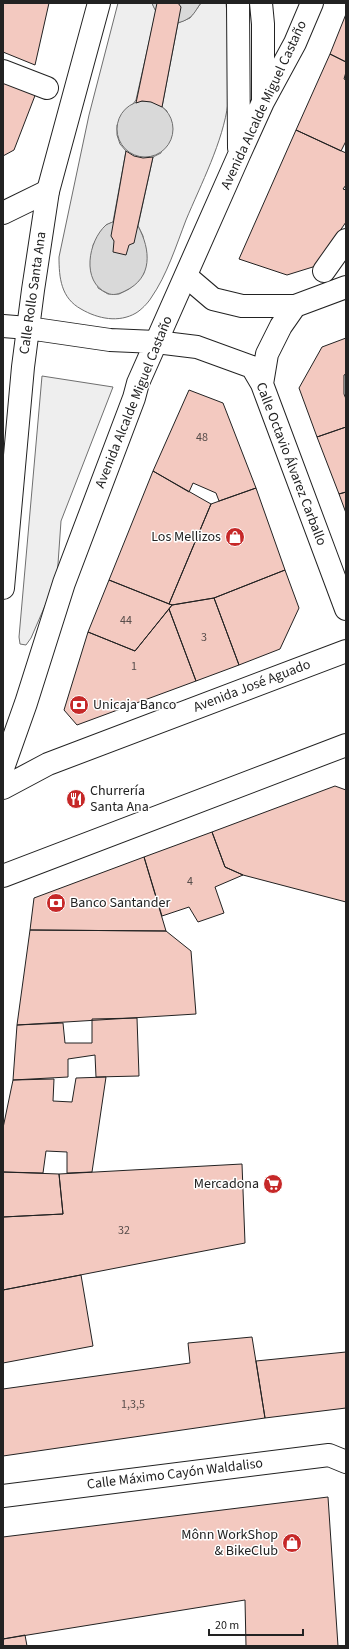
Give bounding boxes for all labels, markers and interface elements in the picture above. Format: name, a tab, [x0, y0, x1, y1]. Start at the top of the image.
street label: Avenida Alcalde Miguel Castaño	[216, 17, 312, 193]
street label: Calle Rollo Santa Ana	[14, 230, 52, 356]
street label: Avenida Alcalde Miguel Castaño	[90, 313, 178, 491]
street label: Calle Octavio Álvarez Carballo	[251, 379, 331, 549]
house number: 48	[196, 429, 208, 446]
shop icon: Los Mellizos	[224, 526, 246, 548]
place label: Los Mellizos	[151, 527, 221, 547]
house number: 44	[120, 612, 132, 629]
house number: 3	[201, 629, 207, 646]
street label: Avenida José Aguado	[190, 654, 314, 718]
house number: 1	[131, 658, 137, 675]
bank icon: Unicaja Banco	[68, 694, 90, 716]
place label: Unicaja Banco	[93, 695, 176, 715]
place label: Churrería Santa Ana	[90, 781, 149, 817]
restaurant icon: Churrería Santa Ana	[65, 788, 87, 810]
house number: 4	[187, 873, 193, 890]
bank icon: Banco Santander	[45, 892, 67, 914]
place label: Banco Santander	[70, 893, 170, 913]
supermarket icon: Mercadona	[262, 1173, 284, 1195]
place label: Mercadona	[194, 1174, 259, 1194]
house number: 32	[118, 1222, 130, 1239]
house number: 1,3,5	[121, 1396, 145, 1413]
street label: Calle Máximo Cayón Waldaliso	[86, 1453, 264, 1495]
place label: Mônn WorkShop & BikeClub	[181, 1525, 278, 1561]
shop icon: Mônn WorkShop & BikeClub	[281, 1532, 303, 1554]
scale bar	[209, 1611, 303, 1637]
text: 20 m	[215, 1617, 239, 1634]

